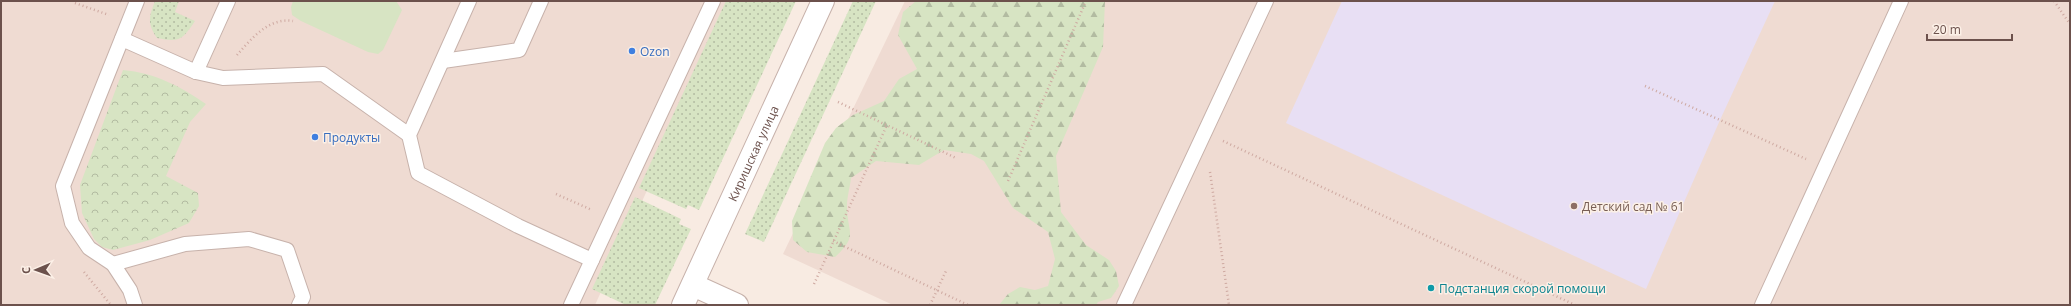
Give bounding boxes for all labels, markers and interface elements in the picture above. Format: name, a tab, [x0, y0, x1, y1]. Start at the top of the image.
scale bar	[1927, 16, 2012, 42]
text: 20 m	[1933, 21, 1961, 38]
place label: Ozon	[640, 43, 670, 60]
marker: Ozon	[627, 46, 637, 56]
street label: Киришская улица	[723, 103, 782, 204]
place label: Продукты	[323, 129, 380, 146]
marker: Продукты	[310, 132, 320, 142]
place label: Детский сад № 61	[1582, 198, 1684, 215]
marker: Детский сад № 61	[1569, 201, 1579, 211]
north arrow	[16, 250, 56, 290]
text: С	[18, 267, 33, 274]
place label: Подстанция скорой помощи	[1439, 280, 1606, 297]
marker: Подстанция скорой помощи	[1426, 283, 1436, 293]

